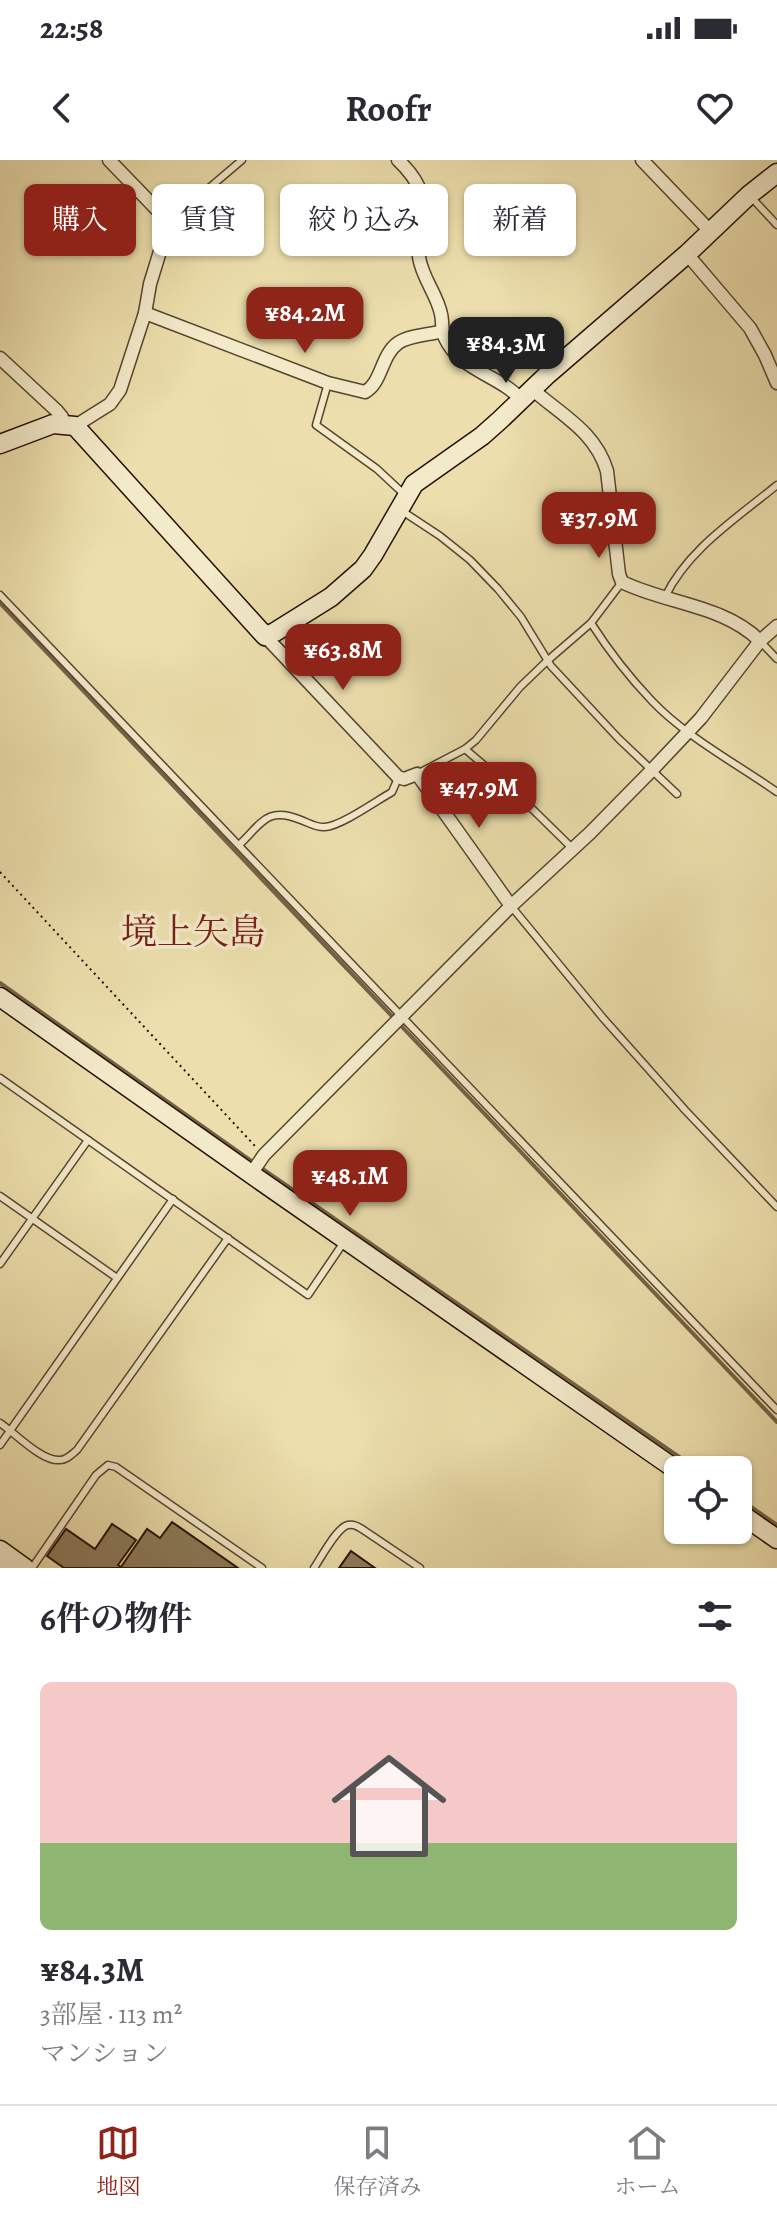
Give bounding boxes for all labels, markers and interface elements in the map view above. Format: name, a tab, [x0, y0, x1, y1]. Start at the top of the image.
text: 22:58	[40, 8, 103, 48]
text: Roofr	[345, 84, 432, 133]
icon: back	[40, 86, 84, 130]
icon: heart	[693, 86, 737, 130]
chip: 購入	[24, 184, 136, 256]
chip: 賃貸	[152, 184, 264, 256]
chip: 絞り込み	[280, 184, 448, 256]
chip: 新着	[464, 184, 576, 256]
pin: ¥84.2M	[240, 287, 370, 355]
text: ¥84.2M	[264, 295, 346, 330]
pin: ¥84.3M	[441, 317, 571, 385]
text: ¥84.3M	[466, 325, 546, 360]
pin: ¥37.9M	[534, 492, 664, 560]
text: ¥37.9M	[560, 500, 638, 535]
pin: ¥63.8M	[278, 624, 408, 692]
text: ¥63.8M	[303, 632, 383, 667]
pin: ¥47.9M	[414, 762, 544, 830]
text: ¥47.9M	[439, 770, 519, 805]
district label: 境上矢島	[121, 907, 265, 956]
pin: ¥48.1M	[285, 1150, 415, 1218]
text: ¥48.1M	[311, 1158, 389, 1193]
map controls	[664, 1456, 752, 1544]
button: locate	[664, 1456, 752, 1544]
icon: filters	[693, 1594, 737, 1638]
text: 6件の物件	[40, 1595, 192, 1642]
icon: home	[317, 1734, 461, 1878]
text: ¥84.3M	[40, 1946, 144, 1993]
text: 3部屋 · 113 m²	[40, 1997, 182, 2032]
text: マンション	[40, 2036, 169, 2071]
tab: 地図	[96, 2121, 141, 2202]
tab: 保存済み	[333, 2121, 422, 2202]
tab: ホーム	[614, 2121, 681, 2202]

